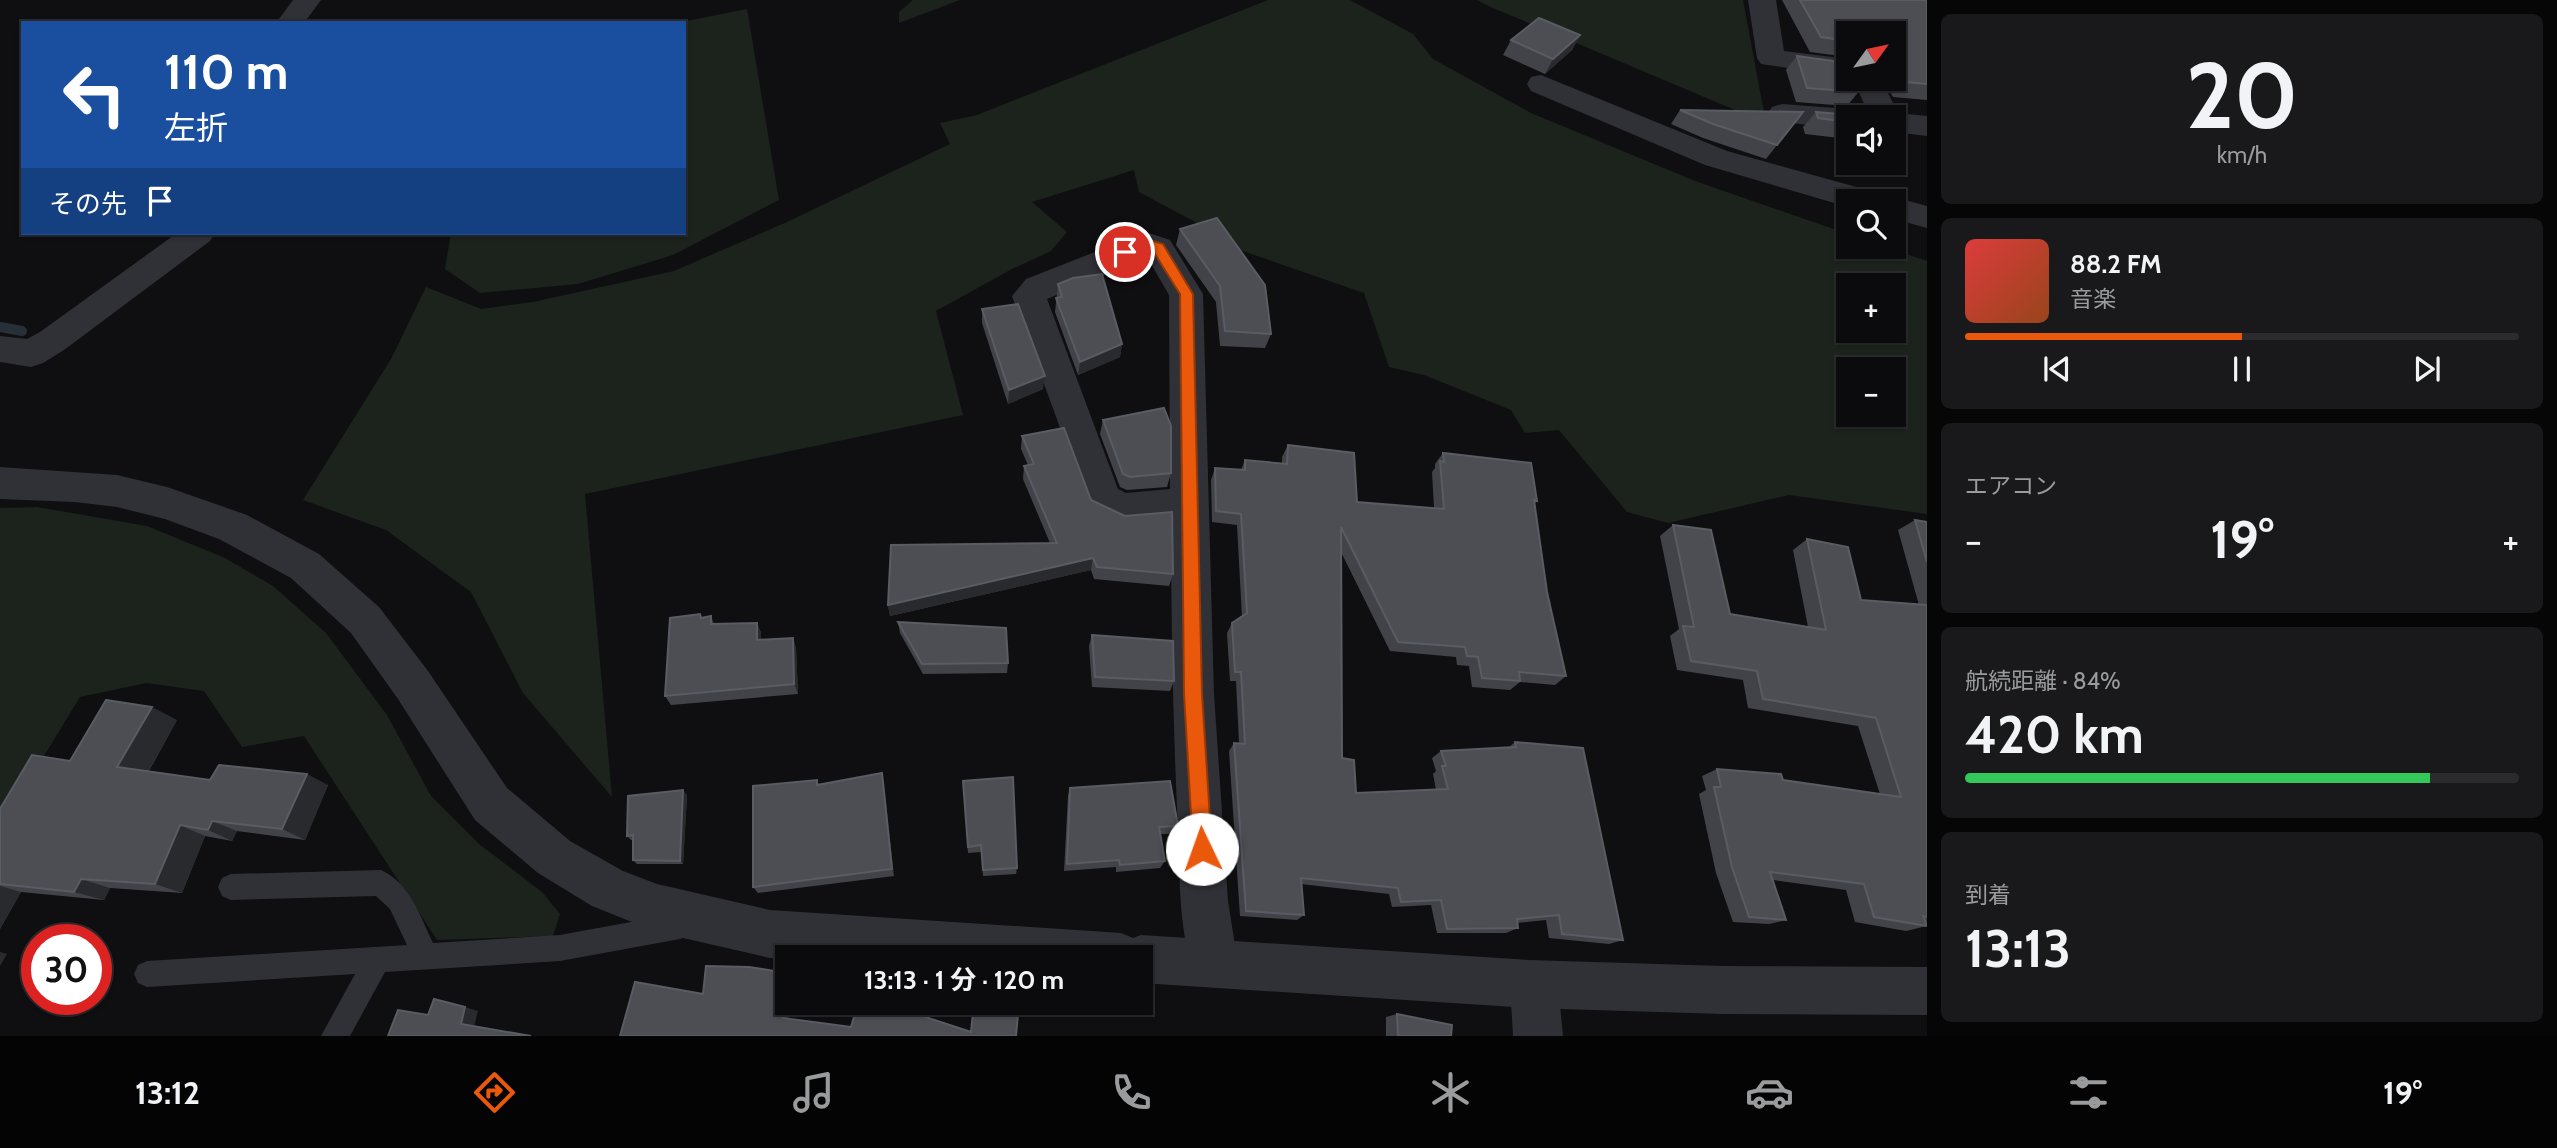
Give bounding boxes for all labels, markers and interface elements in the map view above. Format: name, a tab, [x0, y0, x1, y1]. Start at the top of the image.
north arrow	[1836, 21, 1906, 91]
map controls	[1836, 21, 1906, 427]
text: 20	[2186, 40, 2298, 151]
text: 110 m	[164, 42, 288, 101]
icon: left	[49, 49, 140, 140]
button: sound	[1836, 105, 1906, 175]
text: 左折	[164, 108, 228, 147]
text: km/h	[2217, 141, 2267, 169]
icon: arrive	[141, 182, 179, 220]
text: その先	[49, 188, 127, 220]
button: search	[1836, 189, 1906, 259]
pin	[1095, 222, 1155, 282]
icon: arrive	[1106, 233, 1144, 271]
text: 88.2 FM	[2070, 248, 2162, 280]
button: +	[1836, 273, 1906, 343]
text: 音楽	[2070, 285, 2116, 313]
icon: previous	[2038, 350, 2076, 388]
icon: pause	[2223, 350, 2261, 388]
icon: next	[2408, 350, 2446, 388]
button: −	[1836, 357, 1906, 427]
text: エアコン	[1965, 472, 2057, 500]
text: 19°	[2210, 508, 2274, 571]
text: −	[1965, 517, 1982, 564]
text: +	[2502, 517, 2519, 564]
text: 航続距離 · 84%	[1965, 667, 2121, 695]
text: 420 km	[1965, 703, 2144, 766]
position arrow	[1165, 812, 1239, 886]
text: 到着	[1965, 881, 2011, 909]
text: 13:13	[1965, 917, 2071, 980]
speed limit sign: 30	[21, 924, 112, 1015]
text: 13:13 · 1 分 · 120 m	[864, 964, 1064, 996]
icon: directions	[470, 1068, 519, 1117]
icon: music	[789, 1068, 838, 1117]
icon: phone	[1107, 1068, 1156, 1117]
icon: climate	[1426, 1068, 1475, 1117]
icon: car	[1745, 1068, 1794, 1117]
icon: filters	[2064, 1068, 2113, 1117]
text: 13:12	[135, 1073, 200, 1112]
text: 19°	[2383, 1073, 2422, 1112]

